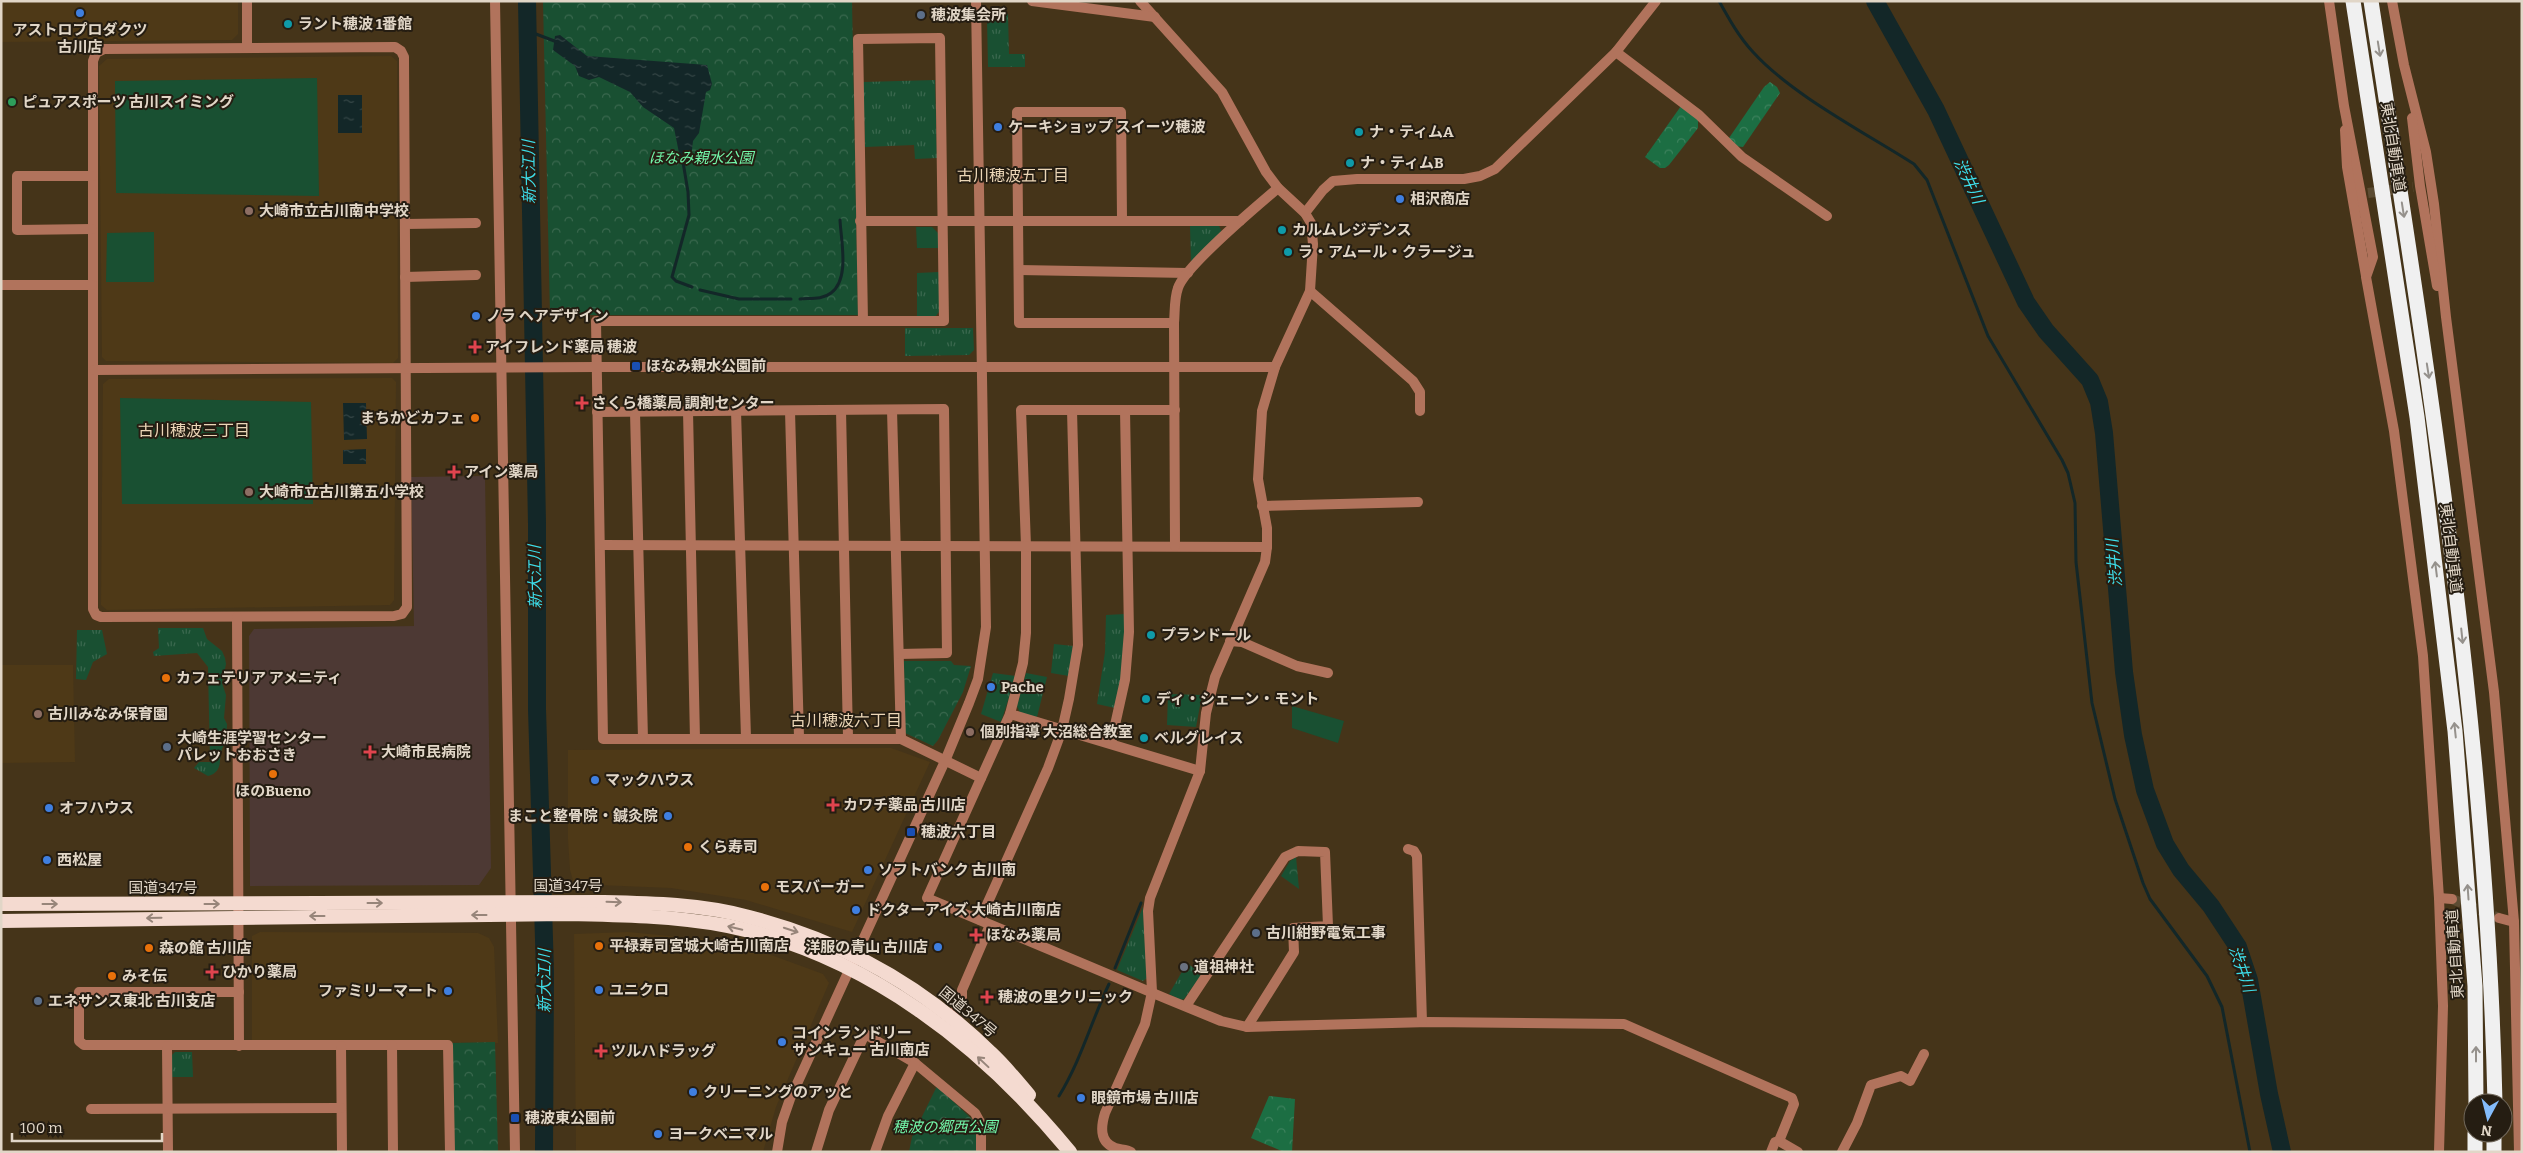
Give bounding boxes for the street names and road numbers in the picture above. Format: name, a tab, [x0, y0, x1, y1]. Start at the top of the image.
street label: 東北自動車道	[2377, 101, 2409, 193]
street label: 東北自動車道	[2437, 502, 2465, 594]
street label: 国道347号	[533, 877, 603, 895]
street label: 国道347号	[128, 879, 198, 897]
street label: 東北自動車道	[2443, 908, 2467, 1000]
street label: 国道347号	[936, 983, 1000, 1041]

